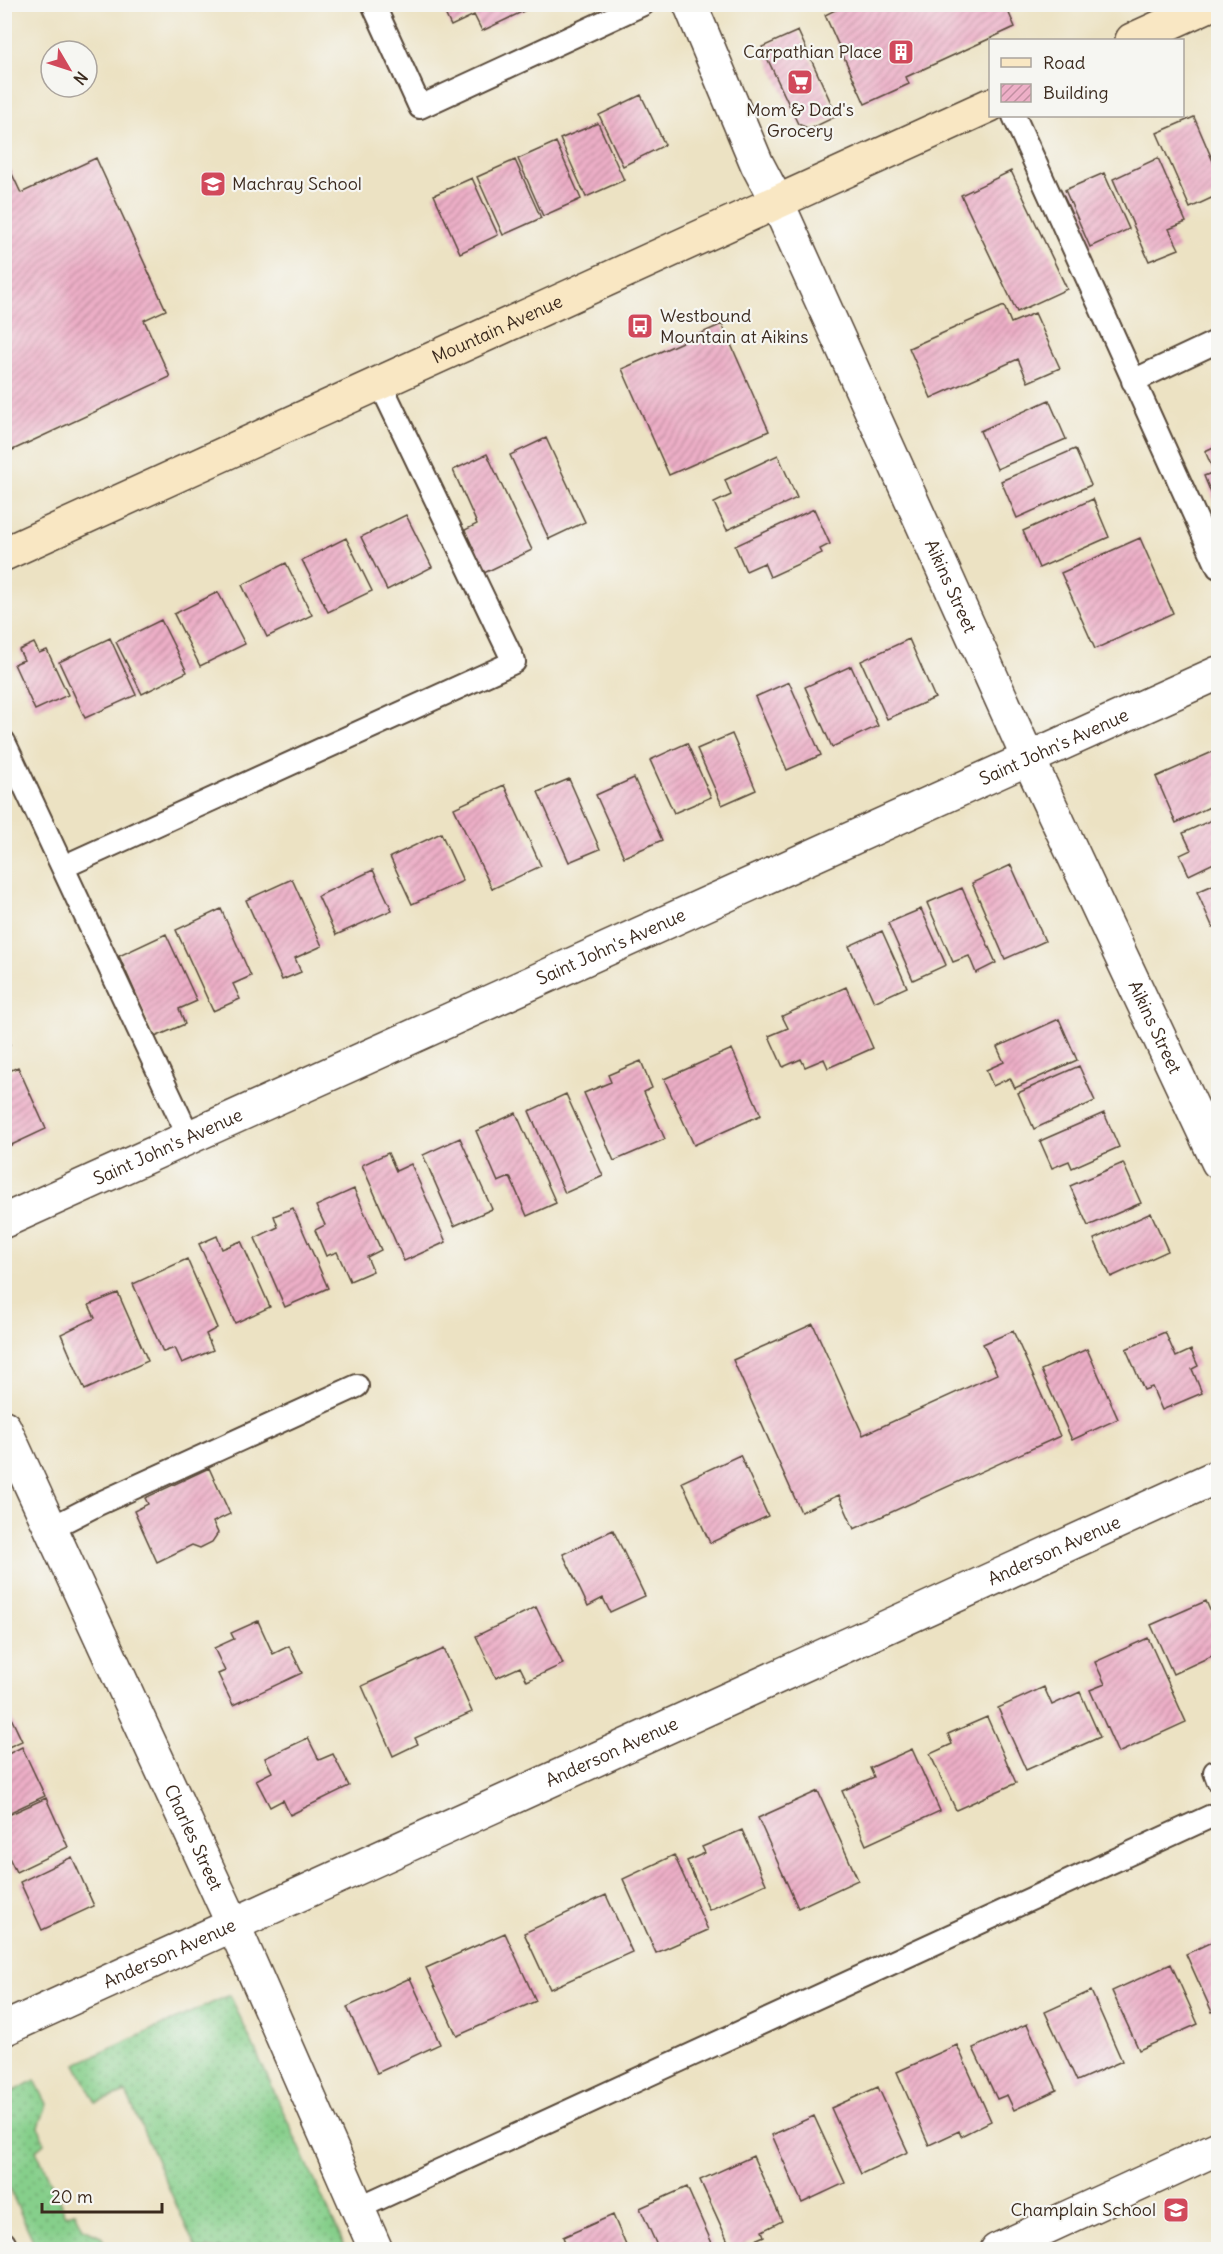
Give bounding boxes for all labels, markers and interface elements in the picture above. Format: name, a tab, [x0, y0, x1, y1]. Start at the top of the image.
building icon: Carpathian Place	[886, 37, 916, 67]
north arrow	[39, 39, 99, 99]
legend	[989, 39, 1184, 117]
place label: Carpathian Place	[743, 40, 882, 63]
text: Road	[1043, 51, 1086, 74]
supermarket icon: Mom & Dad's Grocery	[785, 67, 815, 97]
text: N	[69, 68, 92, 89]
text: Building	[1043, 81, 1108, 104]
place label: Mom & Dad's Grocery	[746, 98, 854, 142]
school or university icon: Machray School	[198, 169, 228, 199]
place label: Machray School	[232, 172, 362, 195]
street label: Mountain Avenue	[428, 289, 566, 369]
place label: Westbound Mountain at Aikins	[660, 304, 808, 348]
bus stop icon: Westbound Mountain at Aikins	[625, 311, 655, 341]
street label: Aikins Street	[920, 536, 982, 636]
street label: Saint John's Avenue	[976, 703, 1132, 790]
street label: Saint John's Avenue	[533, 903, 689, 990]
street label: Aikins Street	[1123, 977, 1187, 1077]
street label: Saint John's Avenue	[90, 1103, 246, 1190]
street label: Anderson Avenue	[984, 1510, 1124, 1590]
street label: Anderson Avenue	[542, 1712, 682, 1792]
street label: Charles Street	[159, 1781, 228, 1894]
street label: Anderson Avenue	[100, 1913, 239, 1993]
scale bar	[42, 2176, 162, 2214]
text: 20 m	[51, 2185, 93, 2208]
school or university icon: Champlain School	[1161, 2195, 1191, 2225]
place label: Champlain School	[1011, 2198, 1156, 2221]

